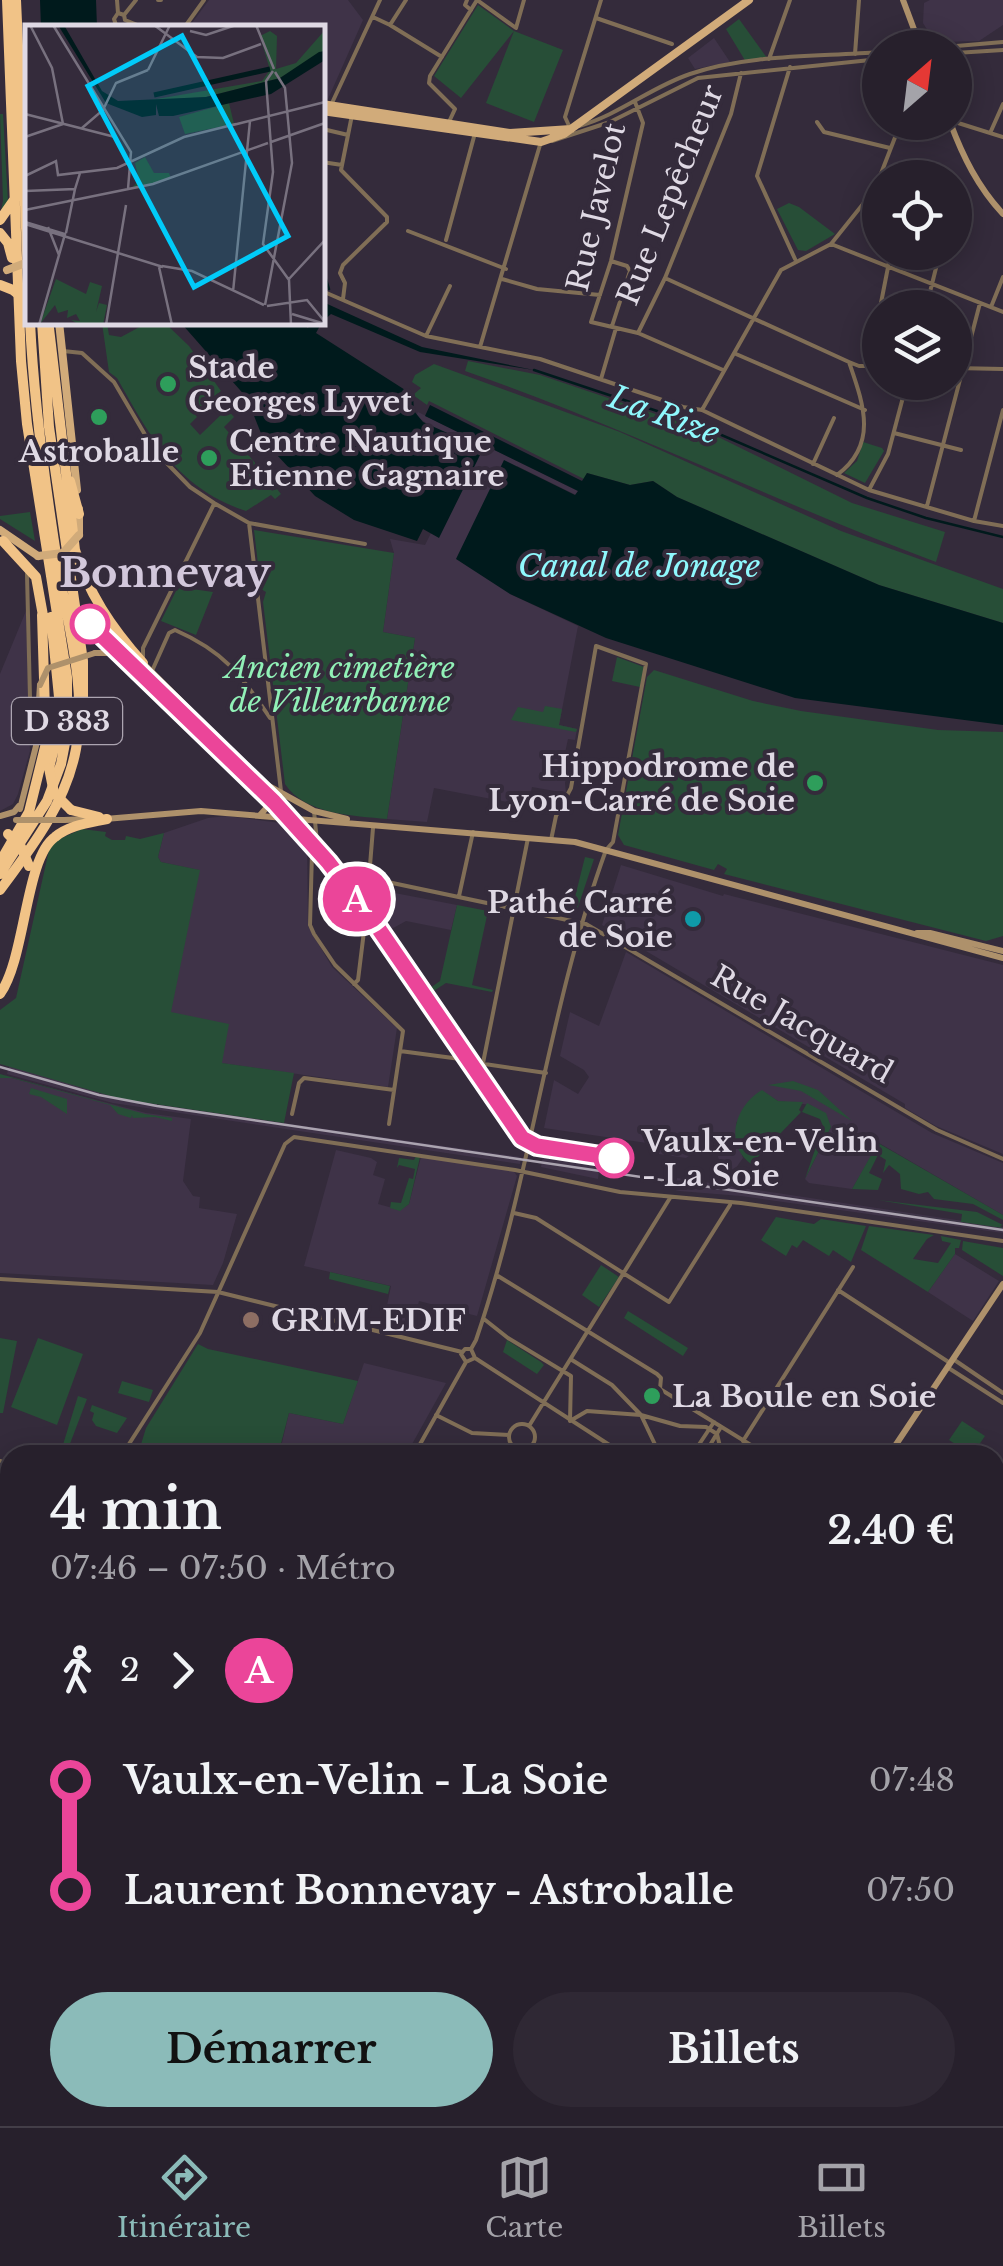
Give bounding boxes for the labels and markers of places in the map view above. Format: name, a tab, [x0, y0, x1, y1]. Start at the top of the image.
place label: Stade Georges Lyvet	[188, 349, 412, 420]
marker: Stade Georges Lyvet	[157, 373, 179, 395]
marker: Astroballe	[88, 406, 110, 428]
place label: Centre Nautique Etienne Gagnaire	[229, 423, 505, 494]
place label: Astroballe	[18, 433, 179, 470]
marker: Centre Nautique Etienne Gagnaire	[198, 447, 220, 469]
unlabelled marker	[71, 605, 109, 643]
place label: Hippodrome de Lyon-Carré de Soie	[488, 748, 795, 819]
marker: Hippodrome de Lyon-Carré de Soie	[804, 772, 826, 794]
place label: Pathé Carré de Soie	[487, 884, 673, 955]
marker: Pathé Carré de Soie	[682, 908, 704, 930]
place label: Vaulx-en-Velin - La Soie	[641, 1123, 879, 1194]
marker: Vaulx-en-Velin - La Soie	[595, 1139, 633, 1177]
place label: GRIM-EDIF	[271, 1302, 466, 1339]
marker: GRIM-EDIF	[240, 1309, 262, 1331]
place label: La Boule en Soie	[672, 1378, 936, 1415]
marker: La Boule en Soie	[641, 1385, 663, 1407]

